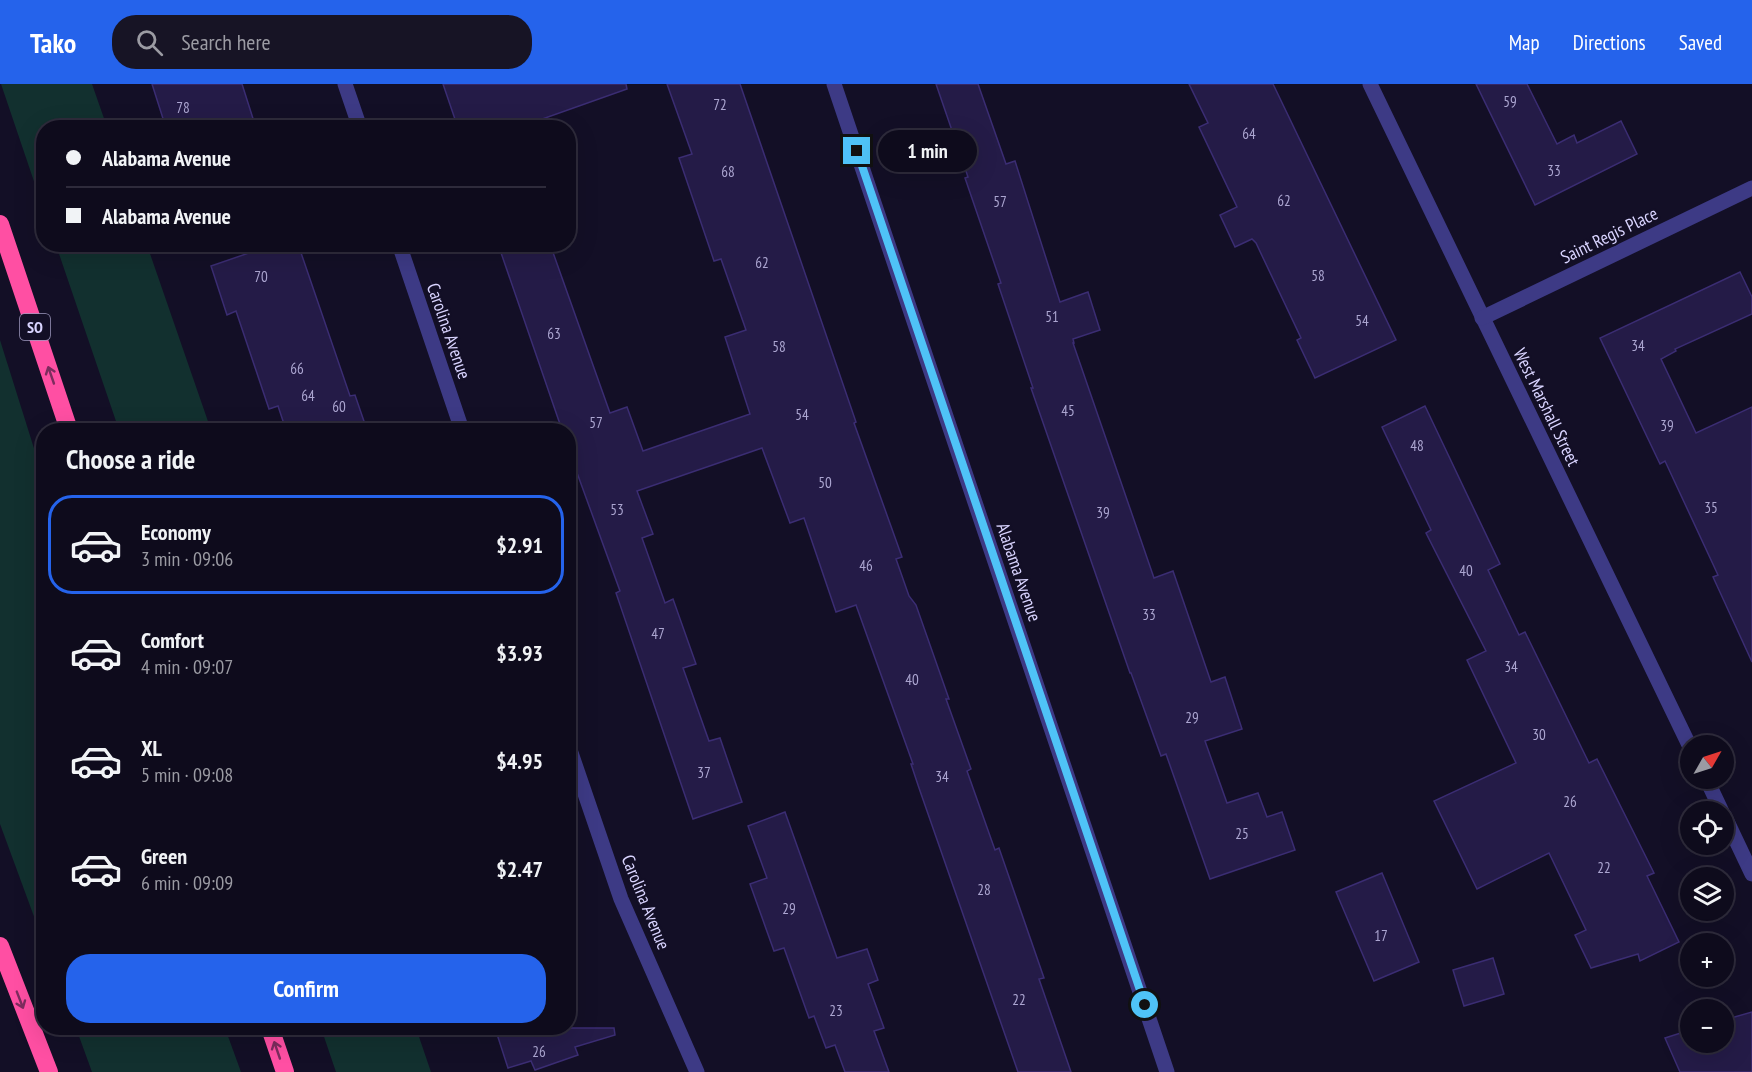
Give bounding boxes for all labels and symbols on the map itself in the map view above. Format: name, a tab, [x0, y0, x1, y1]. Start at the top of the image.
house number: 59	[1503, 92, 1517, 111]
house number: 72	[713, 95, 727, 114]
house number: 78	[176, 98, 190, 117]
house number: 64	[1242, 124, 1256, 143]
callout: 1 min	[878, 130, 977, 172]
route end	[843, 137, 870, 164]
house number: 33	[1547, 161, 1561, 180]
house number: 68	[721, 162, 735, 181]
house number: 62	[1277, 191, 1291, 210]
house number: 57	[993, 192, 1007, 211]
street label: Saint Regis Place	[1557, 202, 1661, 268]
house number: 62	[755, 253, 769, 272]
house number: 58	[1311, 266, 1325, 285]
house number: 70	[254, 267, 268, 286]
street label: Carolina Avenue	[422, 280, 476, 382]
house number: 51	[1045, 307, 1059, 326]
house number: 54	[1355, 311, 1369, 330]
road number: SO	[20, 314, 50, 340]
house number: 63	[547, 324, 561, 343]
house number: 34	[1631, 336, 1645, 355]
house number: 58	[772, 337, 786, 356]
street label: West Marshall Street	[1509, 344, 1585, 470]
house number: 66	[290, 359, 304, 378]
one-way arrow	[44, 366, 55, 385]
house number: 64	[301, 386, 315, 405]
house number: 60	[332, 397, 346, 416]
house number: 45	[1061, 401, 1075, 420]
house number: 54	[795, 405, 809, 424]
house number: 57	[589, 413, 603, 432]
house number: 39	[1660, 416, 1674, 435]
house number: 48	[1410, 436, 1424, 455]
house number: 50	[818, 473, 832, 492]
house number: 35	[1704, 498, 1718, 517]
house number: 53	[610, 500, 624, 519]
house number: 39	[1096, 503, 1110, 522]
street label: Alabama Avenue	[991, 520, 1047, 624]
house number: 46	[859, 556, 873, 575]
house number: 40	[1459, 561, 1473, 580]
house number: 33	[1142, 605, 1156, 624]
house number: 47	[651, 624, 665, 643]
house number: 34	[1504, 657, 1518, 676]
house number: 40	[905, 670, 919, 689]
house number: 29	[1185, 708, 1199, 727]
house number: 30	[1532, 725, 1546, 744]
north arrow	[1680, 735, 1734, 789]
house number: 37	[697, 763, 711, 782]
house number: 34	[935, 767, 949, 786]
house number: 26	[1563, 792, 1577, 811]
house number: 25	[1235, 824, 1249, 843]
street label: Carolina Avenue	[617, 851, 675, 953]
house number: 22	[1597, 858, 1611, 877]
house number: 28	[977, 880, 991, 899]
house number: 29	[782, 899, 796, 918]
house number: 17	[1374, 926, 1388, 945]
house number: 22	[1012, 990, 1026, 1009]
one-way arrow	[16, 991, 27, 1009]
route start	[1131, 991, 1158, 1018]
house number: 23	[829, 1001, 843, 1020]
one-way arrow	[271, 1041, 282, 1060]
house number: 26	[532, 1042, 546, 1061]

